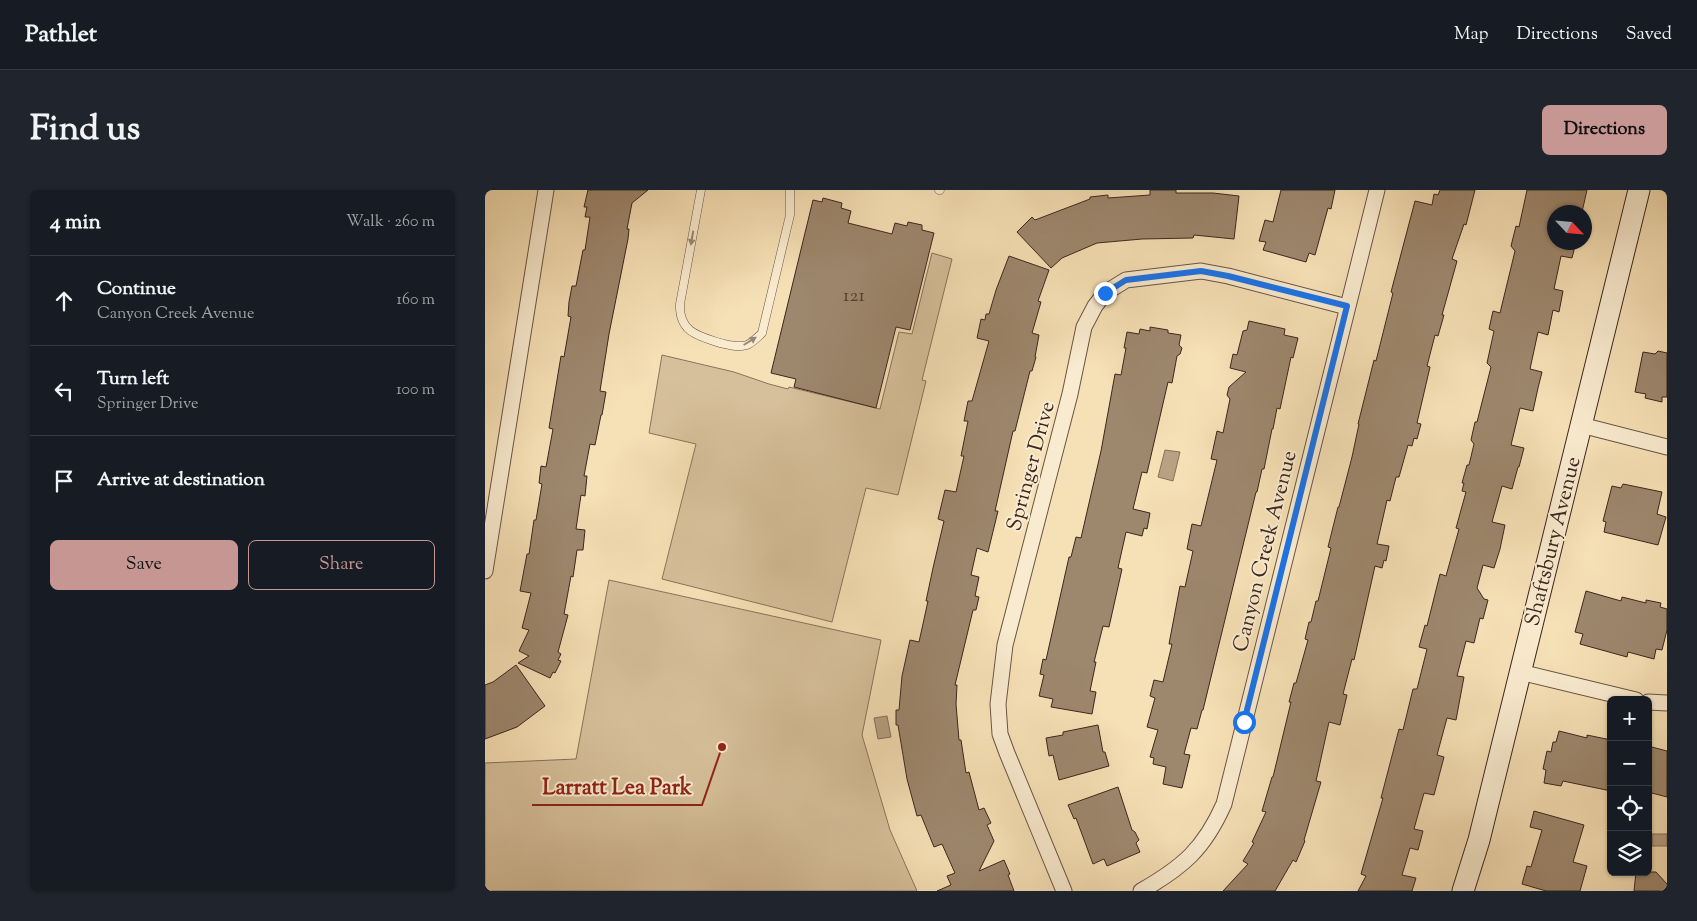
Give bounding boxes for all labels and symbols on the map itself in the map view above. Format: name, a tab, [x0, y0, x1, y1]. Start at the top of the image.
north arrow	[1547, 205, 1592, 250]
one-way arrow	[688, 230, 696, 246]
route end	[1094, 282, 1117, 305]
house number: 121	[843, 283, 865, 310]
one-way arrow	[743, 337, 757, 346]
street label: Springer Drive	[1000, 398, 1064, 535]
street label: Canyon Creek Avenue	[1226, 448, 1305, 655]
street label: Shaftsbury Avenue	[1518, 454, 1589, 629]
route start	[1233, 711, 1256, 734]
callout: Larratt Lea Park	[532, 768, 702, 805]
text: Larratt Lea Park	[542, 773, 692, 805]

